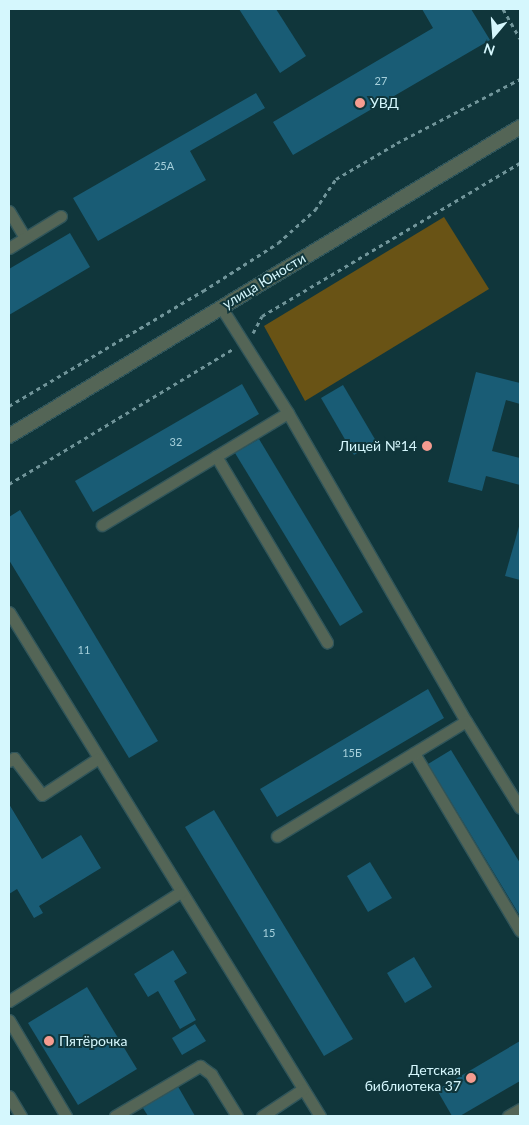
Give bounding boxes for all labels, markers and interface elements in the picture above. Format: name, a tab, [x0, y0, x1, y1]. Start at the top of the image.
north arrow	[469, 10, 519, 60]
text: N	[481, 40, 497, 59]
house number: 27	[375, 74, 387, 88]
place label: УВД	[370, 95, 399, 111]
marker: УВД	[354, 97, 366, 109]
house number: 25А	[154, 159, 174, 173]
street label: улица Юности	[219, 250, 309, 312]
house number: 32	[170, 435, 182, 449]
place label: Лицей №14	[339, 438, 417, 454]
marker: Лицей №14	[421, 440, 433, 452]
house number: 11	[78, 643, 90, 657]
house number: 15Б	[342, 746, 362, 760]
house number: 15	[263, 926, 275, 940]
place label: Пятёрочка	[59, 1033, 127, 1049]
marker: Пятёрочка	[43, 1035, 55, 1047]
place label: Детская библиотека 37	[365, 1062, 461, 1094]
marker: Детская библиотека 37	[465, 1072, 477, 1084]

